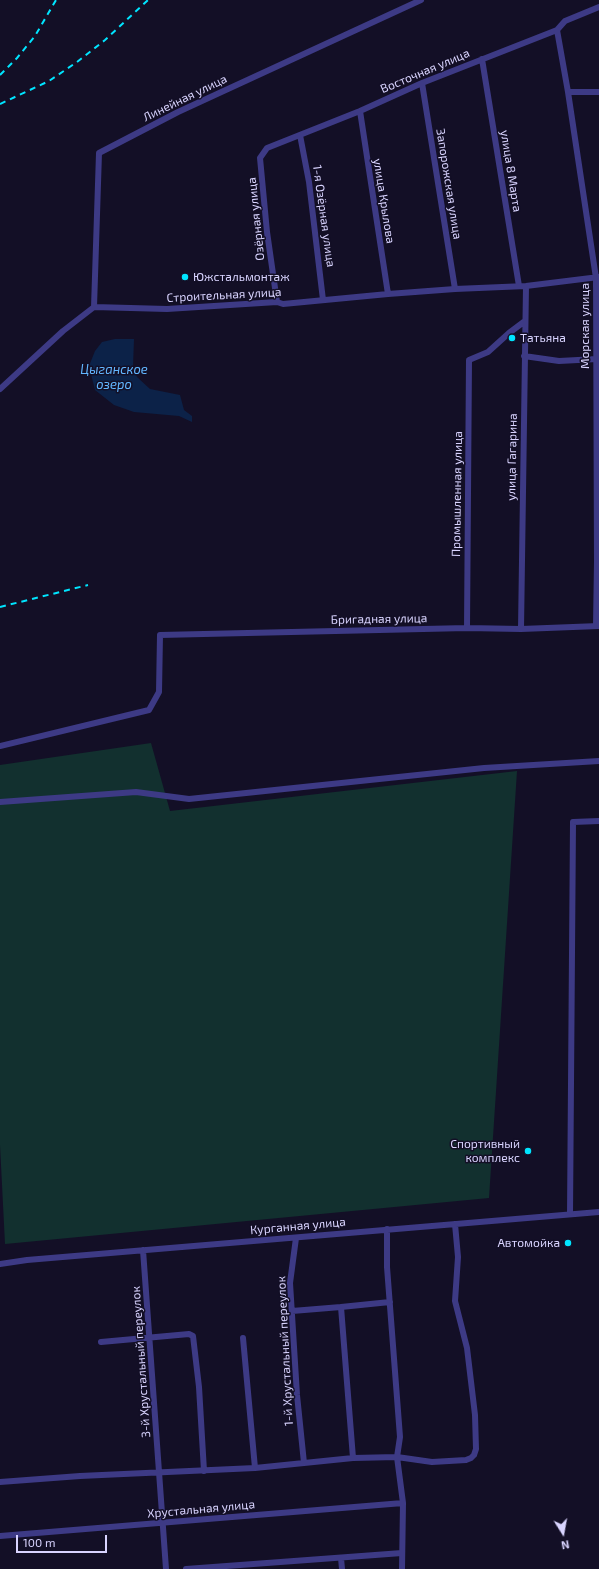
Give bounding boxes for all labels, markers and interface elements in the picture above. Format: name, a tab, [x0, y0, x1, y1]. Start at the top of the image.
street label: Восточная улица	[378, 46, 472, 96]
street label: Линейная улица	[141, 71, 229, 125]
street label: Запорожская улица	[433, 128, 465, 240]
street label: улица 8 Марта	[497, 129, 525, 213]
street label: улица Крылова	[370, 157, 398, 245]
street label: 1-я Озёрная улица	[310, 164, 338, 268]
street label: Озёрная улица	[244, 177, 268, 261]
place label: Южстальмонтаж	[193, 270, 290, 284]
marker: Южстальмонтаж	[180, 272, 190, 282]
street label: Морская улица	[578, 283, 592, 369]
street label: Строительная улица	[166, 285, 282, 305]
place label: Татьяна	[520, 331, 566, 345]
marker: Татьяна	[507, 333, 517, 343]
water label: Цыганское озеро	[80, 362, 148, 393]
street label: улица Гагарина	[504, 413, 520, 501]
street label: Промышленная улица	[449, 431, 465, 557]
street label: Бригадная улица	[331, 611, 427, 627]
place label: Спортивный комплекс	[450, 1137, 520, 1165]
marker: Спортивный комплекс	[523, 1146, 533, 1156]
street label: Курганная улица	[250, 1215, 346, 1237]
place label: Автомойка	[497, 1236, 560, 1250]
marker: Автомойка	[563, 1238, 573, 1248]
street label: 1-й Хрустальный переулок	[274, 1276, 296, 1426]
street label: 3-й Хрустальный переулок	[129, 1286, 153, 1438]
street label: Хрустальная улица	[146, 1497, 256, 1521]
north arrow	[543, 1513, 583, 1553]
scale bar	[18, 1527, 109, 1553]
text: 100 m	[23, 1535, 55, 1549]
text: N	[560, 1538, 571, 1552]

